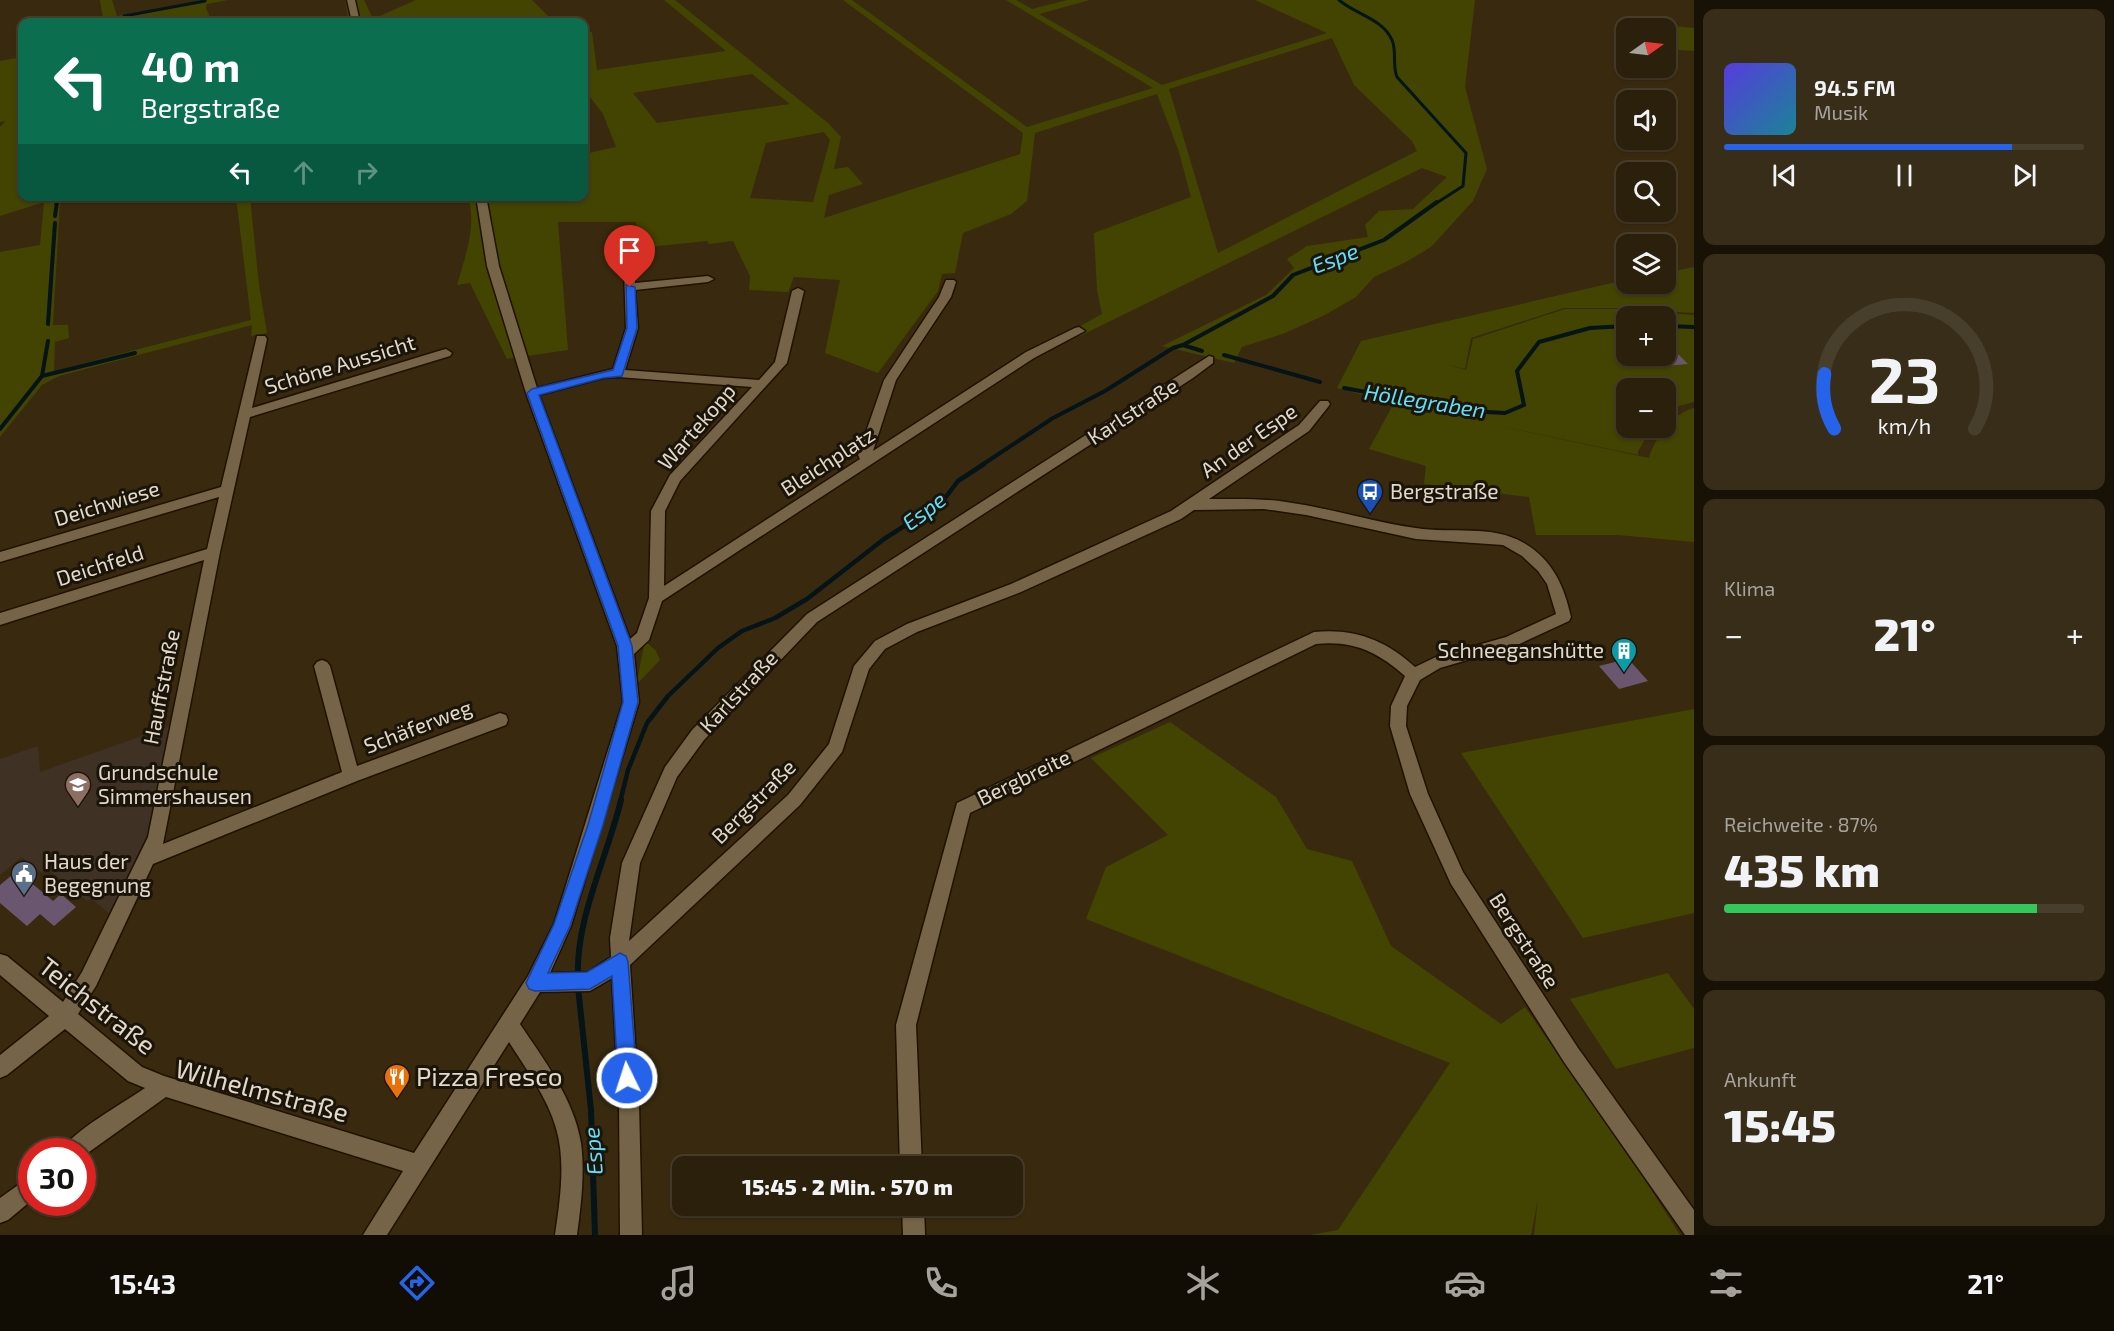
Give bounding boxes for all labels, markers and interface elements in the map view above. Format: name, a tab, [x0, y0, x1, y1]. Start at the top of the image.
north arrow	[1616, 18, 1676, 78]
map controls	[1616, 18, 1676, 438]
text: 40 m	[141, 40, 240, 90]
icon: left	[42, 42, 120, 120]
text: 94.5 FM	[1814, 74, 1896, 100]
button: sound	[1616, 90, 1676, 150]
text: Bergstraße	[141, 91, 280, 123]
text: Musik	[1814, 100, 1868, 124]
icon: left	[224, 156, 257, 189]
icon: ahead	[287, 156, 320, 189]
icon: right	[350, 156, 383, 189]
icon: previous	[1768, 159, 1801, 192]
icon: pause	[1888, 159, 1921, 192]
icon: next	[2008, 159, 2041, 192]
button: search	[1616, 162, 1676, 222]
pin	[604, 225, 655, 287]
icon: arrive	[613, 234, 646, 267]
button: layers	[1616, 234, 1676, 294]
water label: Espe	[1308, 236, 1362, 278]
button: +	[1616, 306, 1676, 366]
street label: Schöne Aussicht	[261, 329, 418, 398]
text: 23	[1868, 341, 1940, 416]
street label: Karlstraße	[1082, 372, 1182, 449]
street label: Wartekopp	[652, 378, 740, 474]
water label: Höllegraben	[1363, 378, 1488, 422]
button: −	[1616, 378, 1676, 438]
street label: An der Espe	[1195, 397, 1301, 482]
text: km/h	[1877, 414, 1931, 439]
street label: Bleichplatz	[776, 421, 879, 500]
street label: Deichwiese	[51, 475, 162, 530]
bus stop icon: Bergstraße	[1355, 477, 1385, 515]
place label: Bergstraße	[1390, 478, 1498, 503]
water label: Espe	[896, 485, 950, 535]
street label: Deichfeld	[53, 539, 146, 590]
text: Klima	[1724, 576, 1775, 600]
text: 21°	[1874, 606, 1936, 660]
text: −	[1724, 614, 1743, 654]
text: +	[2066, 614, 2084, 654]
street label: Hauffstraße	[137, 627, 184, 746]
building icon: Schneeganshütte	[1609, 636, 1639, 674]
place label: Schneeganshütte	[1438, 637, 1604, 662]
street label: Karlstraße	[694, 645, 782, 737]
street label: Schäferweg	[360, 693, 475, 758]
street label: Bergbreite	[973, 743, 1074, 810]
street label: Bergstraße	[706, 754, 800, 848]
place label: Grundschule Simmershausen	[98, 759, 252, 808]
school or university icon: Grundschule Simmershausen	[63, 770, 93, 808]
text: Reichweite · 87%	[1724, 812, 1878, 836]
text: 435 km	[1724, 842, 1880, 896]
place label: Haus der Begegnung	[44, 848, 151, 897]
public building icon: Haus der Begegnung	[9, 859, 39, 897]
street label: Bergstraße	[1485, 888, 1565, 992]
street label: Teichstraße	[33, 950, 163, 1060]
position arrow	[595, 1046, 659, 1110]
street label: Wilhelmstraße	[173, 1052, 352, 1128]
place label: Pizza Fresco	[416, 1060, 562, 1091]
restaurant icon: Pizza Fresco	[382, 1062, 412, 1100]
text: Ankunft	[1724, 1067, 1796, 1091]
text: 15:45	[1724, 1097, 1836, 1151]
water label: Espe	[577, 1126, 607, 1176]
speed limit sign: 30	[18, 1138, 96, 1216]
text: 15:45 · 2 Min. · 570 m	[742, 1173, 953, 1199]
icon: directions	[396, 1262, 438, 1304]
icon: music	[658, 1262, 700, 1304]
icon: phone	[920, 1262, 962, 1304]
icon: climate	[1182, 1262, 1224, 1304]
icon: car	[1444, 1262, 1486, 1304]
icon: filters	[1705, 1262, 1747, 1304]
text: 15:43	[110, 1267, 176, 1299]
text: 21°	[1967, 1267, 2004, 1299]

